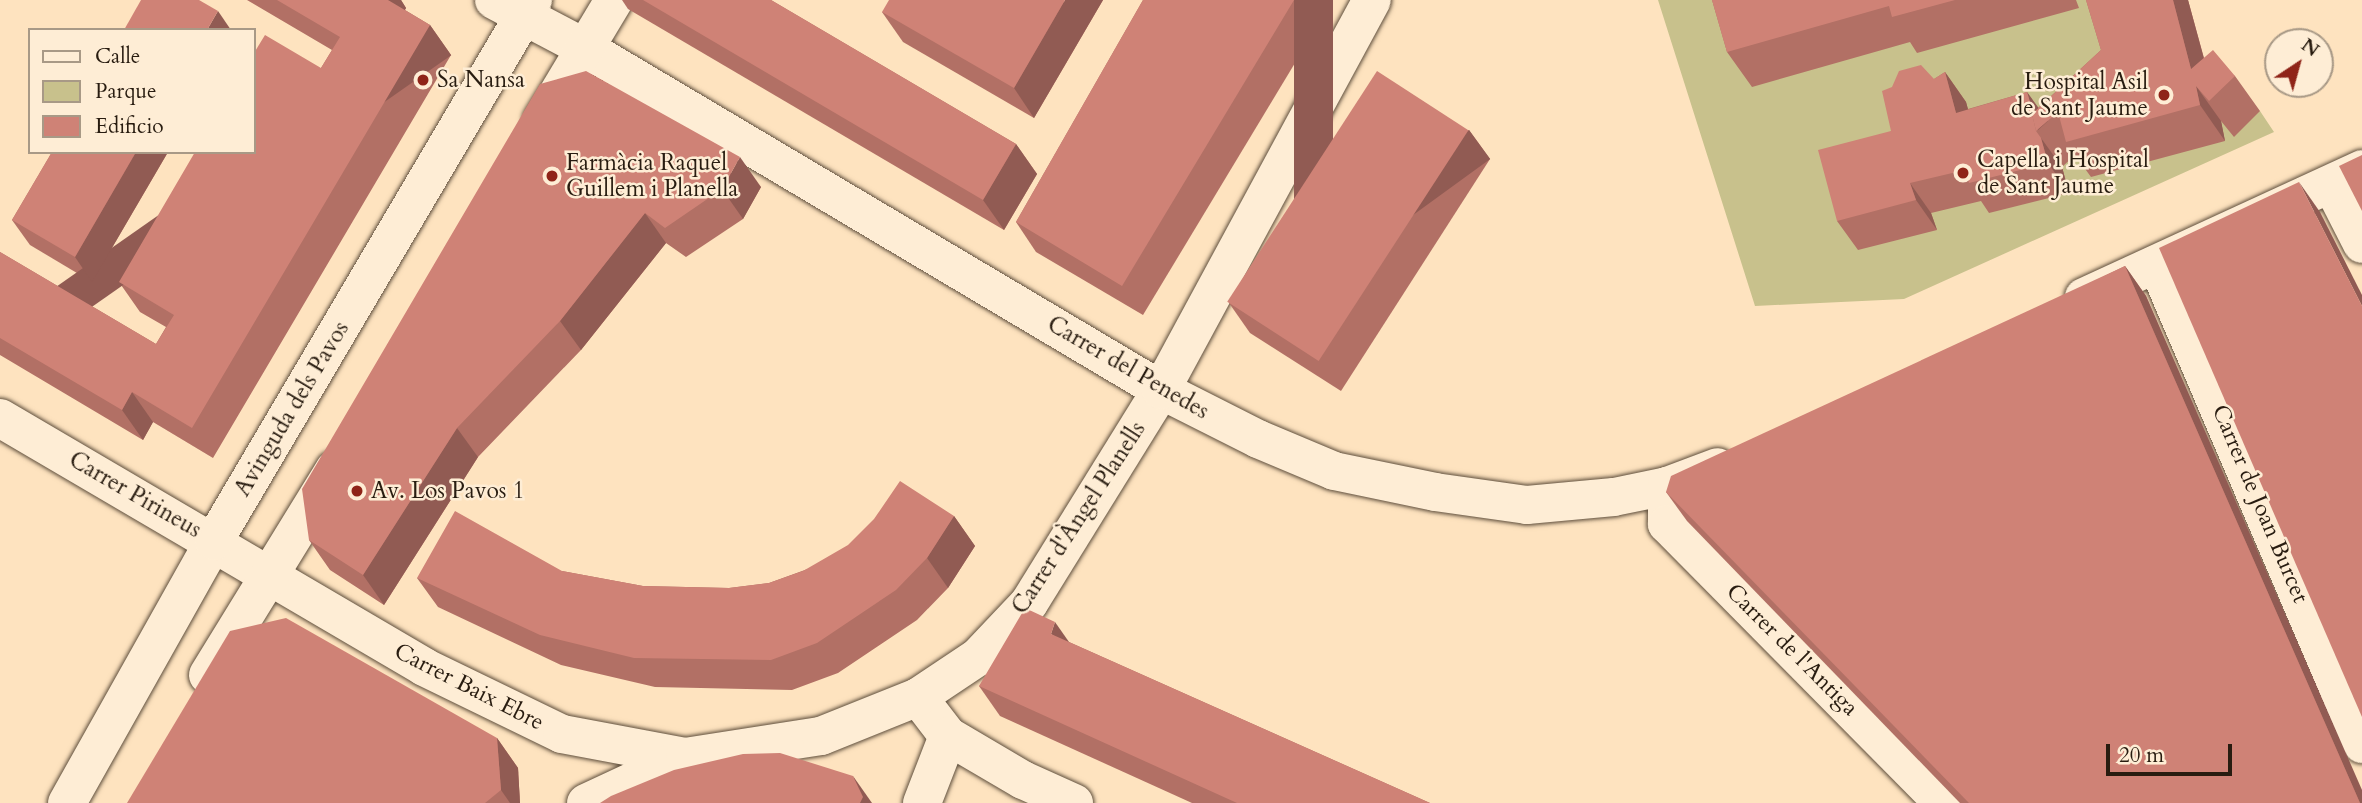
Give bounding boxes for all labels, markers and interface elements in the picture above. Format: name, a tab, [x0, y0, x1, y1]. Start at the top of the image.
legend	[28, 28, 256, 154]
north arrow	[2264, 28, 2334, 98]
text: N	[2296, 32, 2324, 63]
text: Calle	[95, 42, 140, 71]
place label: Sa Nansa	[437, 66, 525, 94]
place label: Hospital Asil de Sant Jaume	[2011, 68, 2148, 122]
marker: Sa Nansa	[415, 72, 431, 88]
text: Parque	[95, 77, 156, 106]
marker: Hospital Asil de Sant Jaume	[2154, 85, 2174, 105]
text: Edificio	[95, 112, 164, 141]
place label: Capella i Hospital de Sant Jaume	[1977, 146, 2149, 200]
place label: Farmàcia Raquel Guillem i Planella	[566, 149, 738, 203]
marker: Capella i Hospital de Sant Jaume	[1955, 165, 1971, 181]
marker: Farmàcia Raquel Guillem i Planella	[544, 168, 560, 184]
street label: Carrer del Penedes	[1042, 311, 1214, 425]
street label: Avinguda dels Pavos	[229, 317, 355, 501]
street label: Carrer de Joan Burcet	[2206, 401, 2314, 607]
street label: Carrer d'Àngel Planells	[1006, 417, 1152, 619]
street label: Carrer Pirineus	[64, 446, 206, 544]
place label: Av. Los Pavos 1	[371, 477, 524, 505]
marker: Av. Los Pavos 1	[349, 483, 365, 499]
street label: Carrer de l'Antiga	[1720, 578, 1864, 722]
street label: Carrer Baix Ebre	[390, 637, 548, 737]
scale bar	[2110, 730, 2236, 774]
text: 20 m	[2119, 741, 2164, 770]

